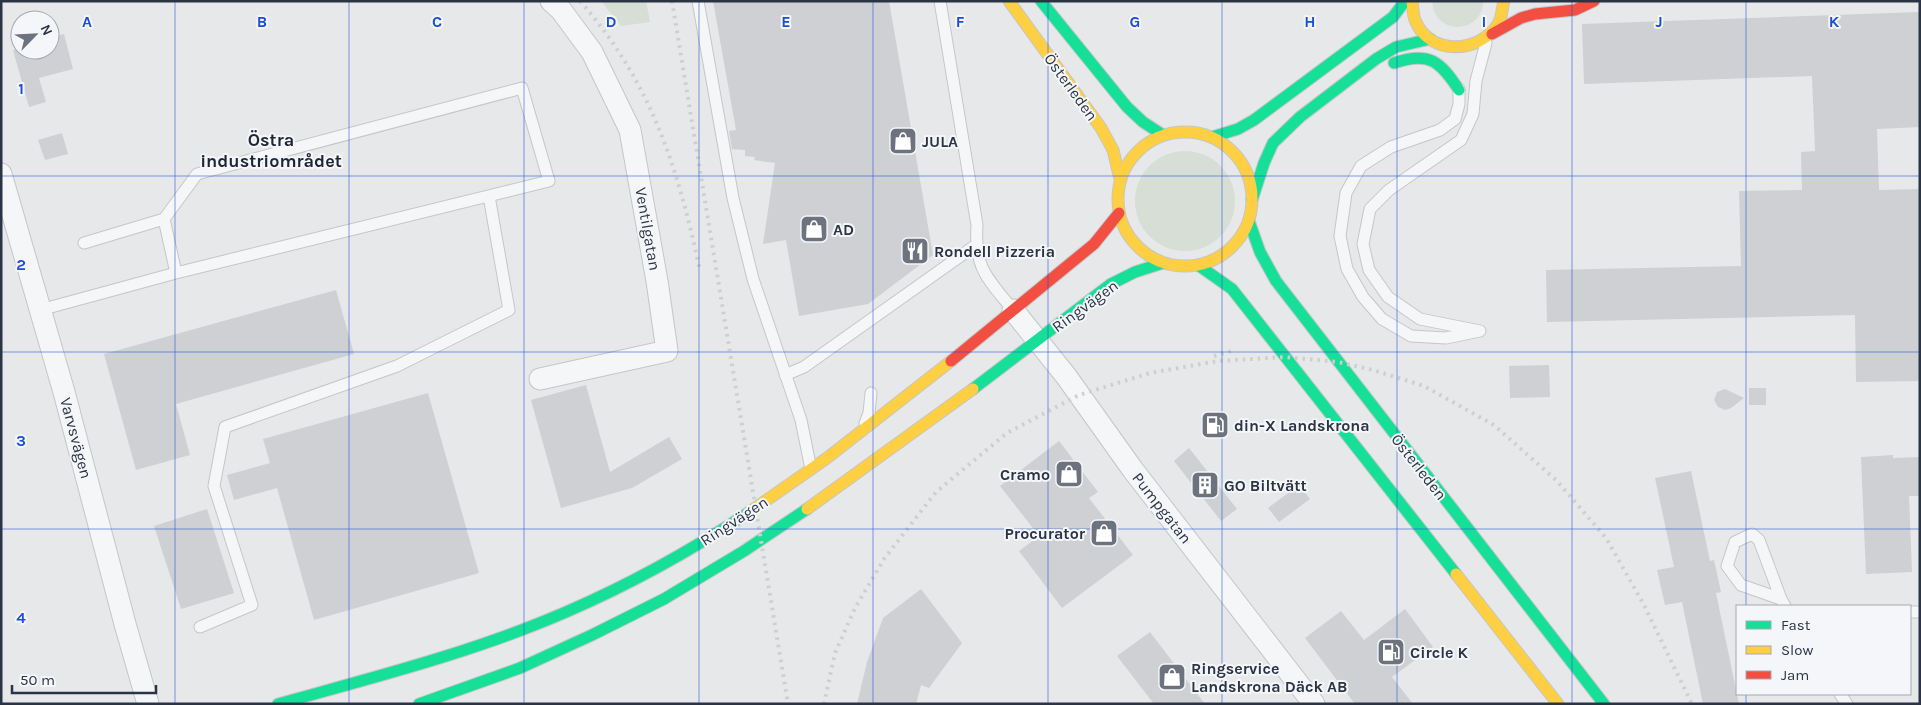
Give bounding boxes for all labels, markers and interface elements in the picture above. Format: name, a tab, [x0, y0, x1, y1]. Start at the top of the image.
north arrow	[10, 10, 60, 60]
text: A	[82, 12, 92, 31]
text: B	[257, 12, 267, 31]
text: C	[432, 12, 442, 31]
text: D	[606, 12, 617, 31]
text: E	[781, 12, 791, 31]
text: F	[956, 12, 965, 31]
text: G	[1130, 12, 1140, 31]
text: H	[1304, 12, 1316, 31]
text: I	[1482, 12, 1486, 31]
text: J	[1655, 12, 1663, 31]
text: K	[1829, 12, 1840, 31]
text: N	[37, 22, 56, 38]
street label: Österleden	[1040, 50, 1102, 124]
text: 1	[18, 79, 24, 98]
shop icon: JULA	[888, 126, 918, 156]
district label: Östra industriområdet	[200, 129, 342, 172]
place label: JULA	[922, 132, 958, 151]
street label: Ventilgatan	[631, 186, 665, 272]
shop icon: AD	[799, 214, 829, 244]
place label: AD	[833, 220, 854, 239]
restaurant icon: Rondell Pizzeria	[900, 236, 930, 266]
place label: Rondell Pizzeria	[934, 242, 1055, 261]
text: 2	[16, 255, 26, 274]
street label: Ringvägen	[1048, 276, 1122, 336]
street label: Varvsvägen	[56, 395, 96, 481]
fuel station icon: din-X Landskrona	[1200, 410, 1230, 440]
place label: din-X Landskrona	[1234, 416, 1370, 435]
street label: Österleden	[1387, 430, 1451, 504]
text: 3	[16, 431, 26, 450]
shop icon: Cramo	[1054, 459, 1084, 489]
place label: Cramo	[1000, 465, 1050, 484]
street label: Pumpgatan	[1128, 469, 1196, 547]
building icon: GO Biltvätt	[1190, 470, 1220, 500]
place label: GO Biltvätt	[1224, 476, 1307, 495]
street label: Ringvägen	[697, 492, 771, 550]
shop icon: Procurator	[1089, 518, 1119, 548]
place label: Procurator	[1005, 524, 1086, 543]
legend	[1736, 605, 1911, 695]
text: 4	[16, 608, 26, 627]
text: Fast	[1781, 616, 1811, 634]
fuel station icon: Circle K	[1376, 637, 1406, 667]
text: Slow	[1781, 641, 1813, 659]
place label: Circle K	[1410, 643, 1469, 662]
place label: Ringservice Landskrona Däck AB	[1191, 659, 1347, 696]
scale bar	[12, 662, 156, 694]
shop icon: Ringservice Landskrona Däck AB	[1157, 662, 1187, 692]
text: Jam	[1781, 666, 1809, 684]
text: 50 m	[20, 671, 55, 689]

